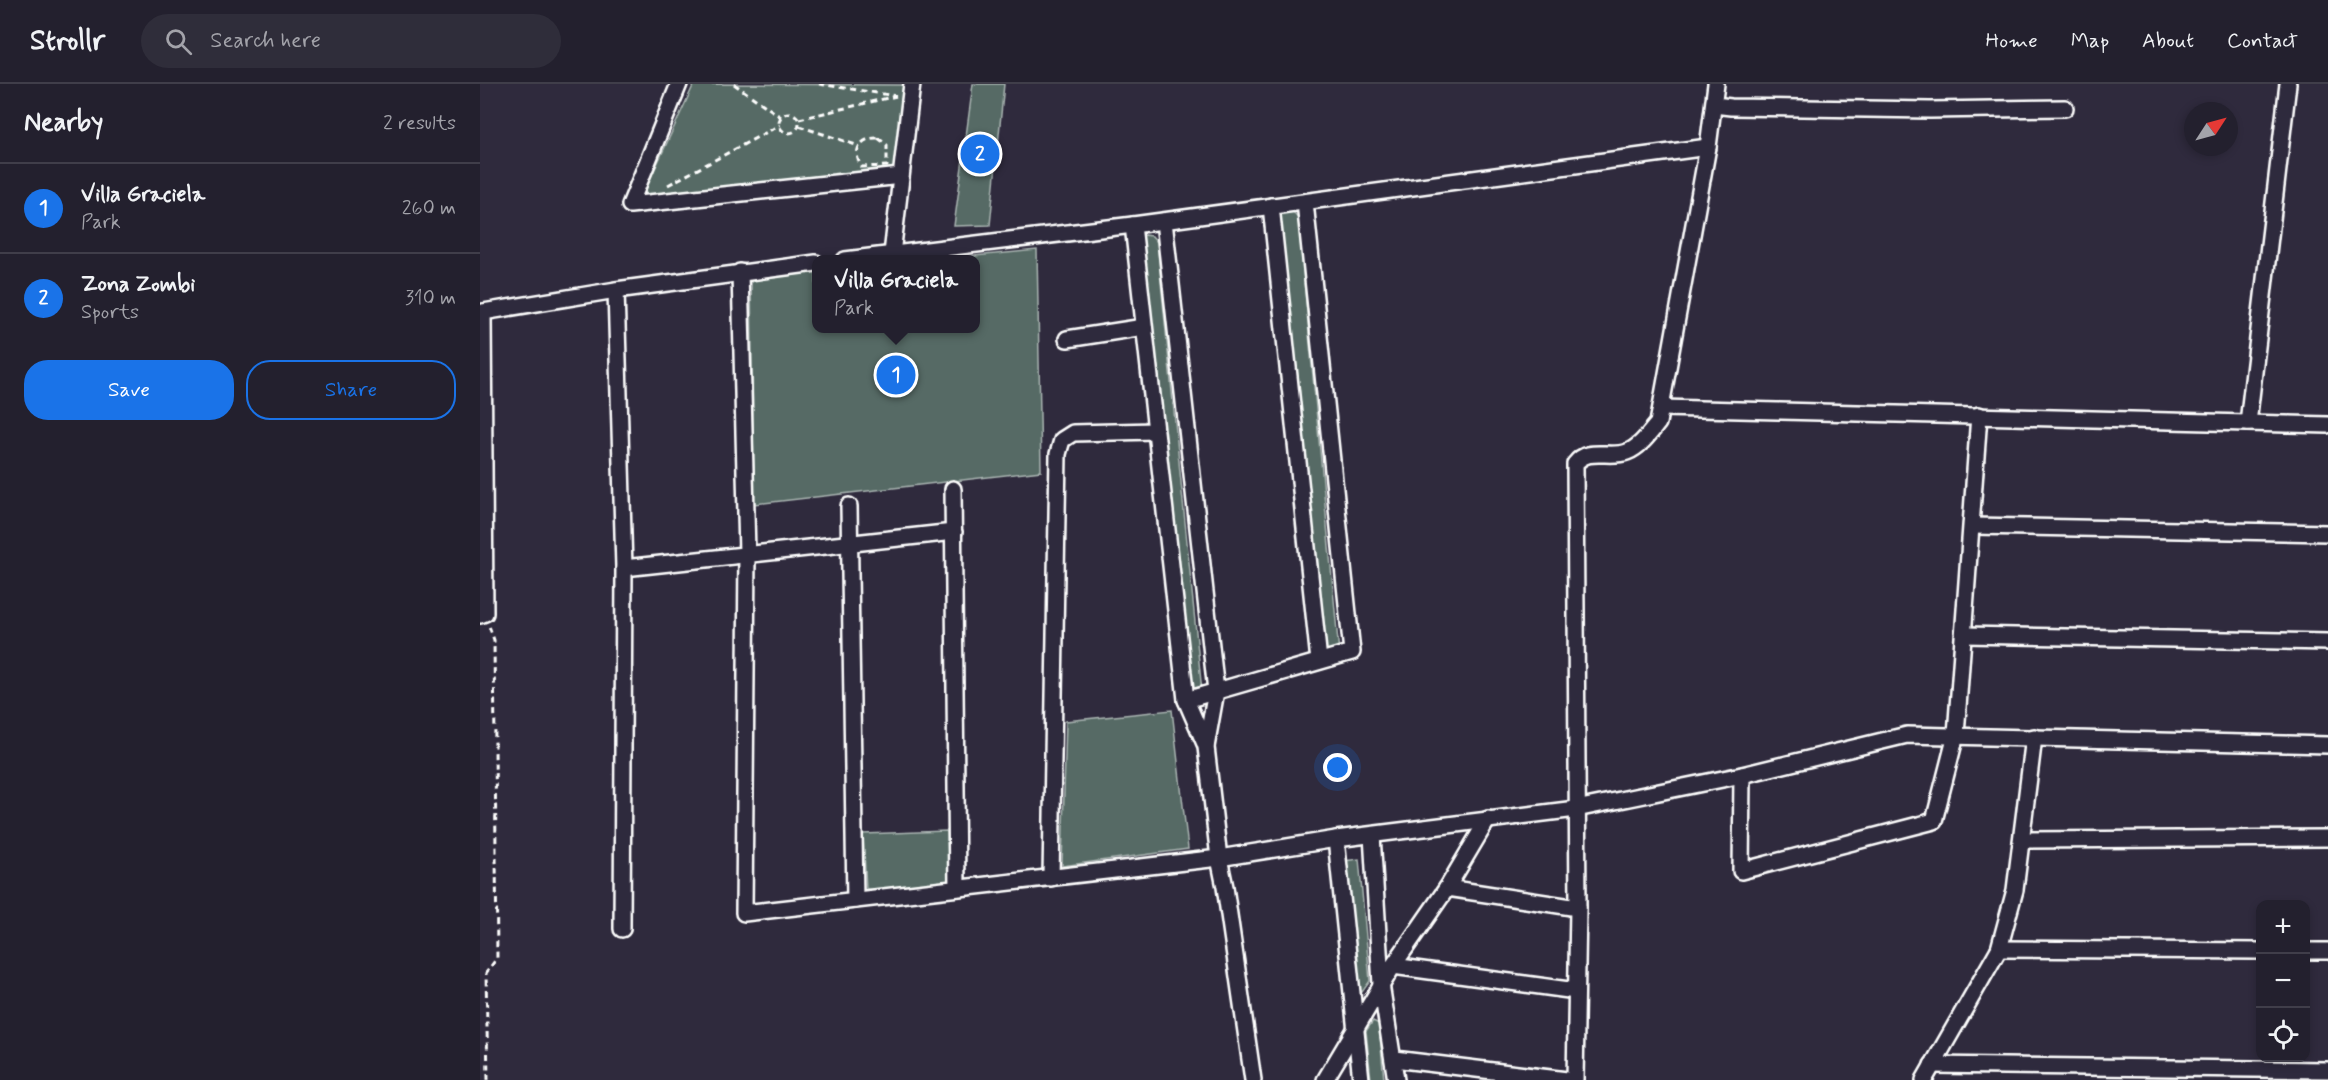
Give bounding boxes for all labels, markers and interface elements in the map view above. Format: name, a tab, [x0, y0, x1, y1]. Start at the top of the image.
search box	[141, 14, 561, 68]
text: Strollr	[30, 23, 105, 60]
icon: search	[162, 25, 195, 58]
text: Search here	[210, 27, 321, 55]
text: Home	[1986, 27, 2038, 55]
text: Map	[2071, 27, 2109, 55]
text: About	[2142, 27, 2194, 55]
text: Contact	[2227, 27, 2298, 55]
north arrow	[2184, 102, 2238, 156]
text: Nearby	[24, 106, 103, 140]
text: 2 results	[383, 110, 456, 137]
pin: 2	[960, 132, 1000, 176]
text: Villa Graciela	[81, 181, 205, 209]
text: 1	[39, 195, 48, 222]
text: 260 m	[402, 195, 456, 222]
text: Park	[81, 209, 121, 236]
popup	[812, 255, 980, 333]
text: Villa Graciela	[834, 267, 958, 295]
text: Zona Zombi	[81, 271, 195, 299]
text: 2	[39, 285, 48, 312]
text: 310 m	[405, 285, 456, 312]
text: Park	[834, 295, 874, 322]
text: Sports	[81, 299, 139, 326]
pin: 1	[876, 352, 916, 398]
button: Save	[24, 360, 234, 420]
button: Share	[246, 360, 456, 420]
your location	[1323, 753, 1352, 782]
map controls	[2256, 900, 2310, 1062]
button: +	[2256, 900, 2310, 954]
button: −	[2256, 954, 2310, 1008]
button: locate	[2256, 1008, 2310, 1062]

